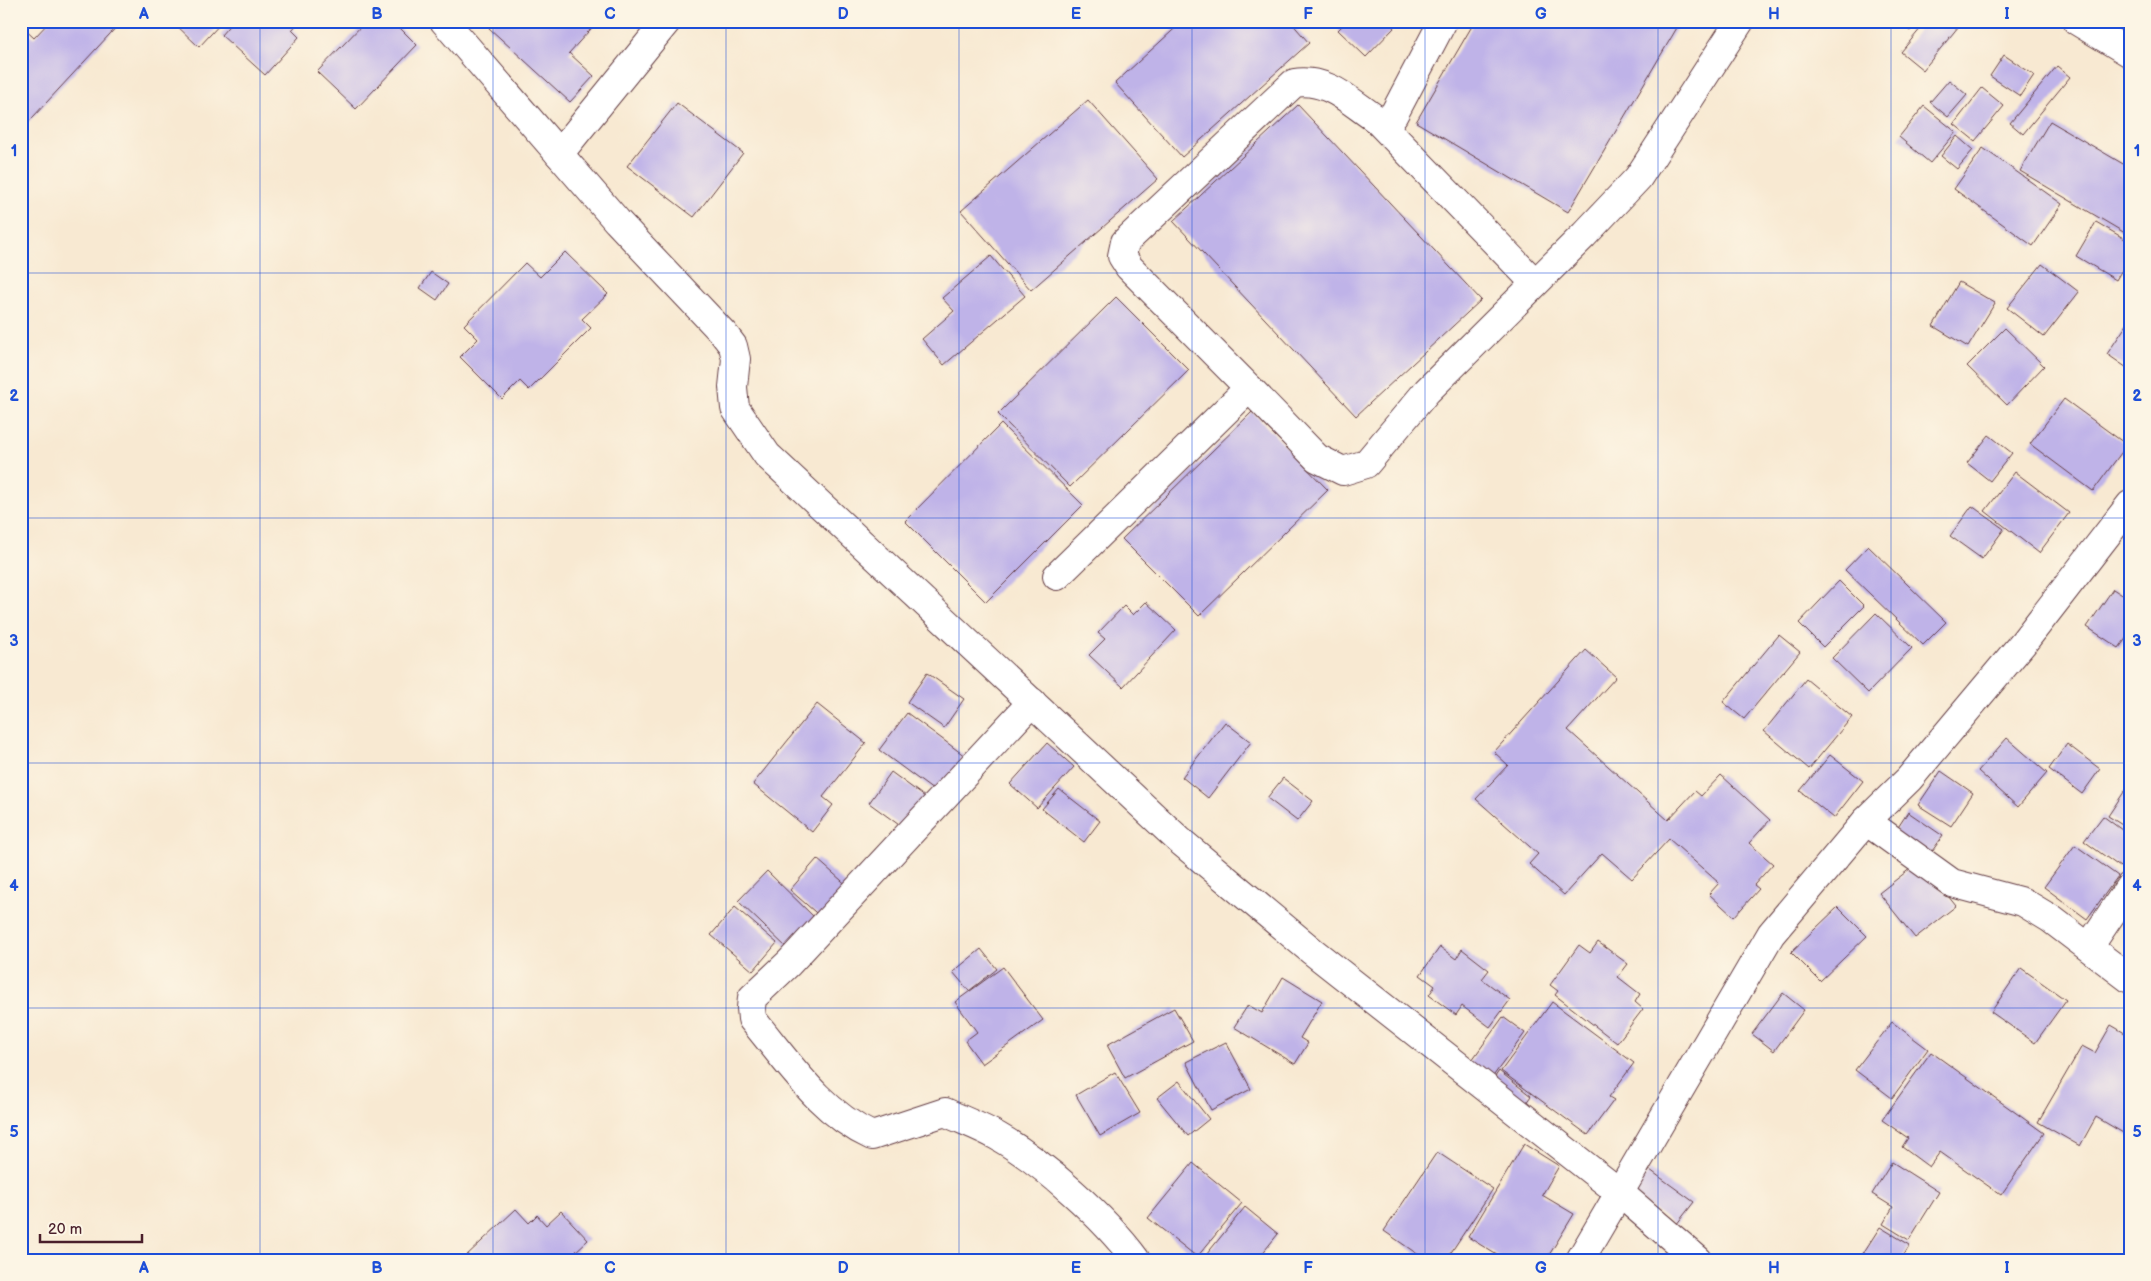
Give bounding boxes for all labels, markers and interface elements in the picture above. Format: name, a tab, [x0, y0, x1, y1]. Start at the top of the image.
text: A	[138, 5, 149, 24]
text: B	[371, 5, 383, 24]
text: C	[604, 5, 616, 24]
text: D	[837, 5, 849, 24]
text: E	[1071, 5, 1081, 24]
text: F	[1303, 5, 1313, 24]
text: G	[1535, 5, 1547, 24]
text: H	[1768, 5, 1780, 24]
text: I	[2004, 5, 2010, 24]
text: 1	[11, 142, 17, 161]
text: 1	[2134, 142, 2140, 161]
text: 2	[9, 387, 19, 406]
text: 2	[2132, 387, 2142, 406]
text: 3	[9, 632, 19, 651]
text: 3	[2132, 632, 2142, 651]
text: 4	[9, 877, 19, 896]
text: 4	[2132, 877, 2142, 896]
text: 5	[9, 1123, 19, 1142]
text: 5	[2132, 1123, 2142, 1142]
scale bar	[40, 1211, 142, 1243]
text: 20 m	[48, 1220, 82, 1239]
text: A	[138, 1259, 149, 1278]
text: B	[371, 1259, 383, 1278]
text: C	[604, 1259, 616, 1278]
text: D	[837, 1259, 849, 1278]
text: E	[1071, 1259, 1081, 1278]
text: F	[1303, 1259, 1313, 1278]
text: G	[1535, 1259, 1547, 1278]
text: H	[1768, 1259, 1780, 1278]
text: I	[2004, 1259, 2010, 1278]

